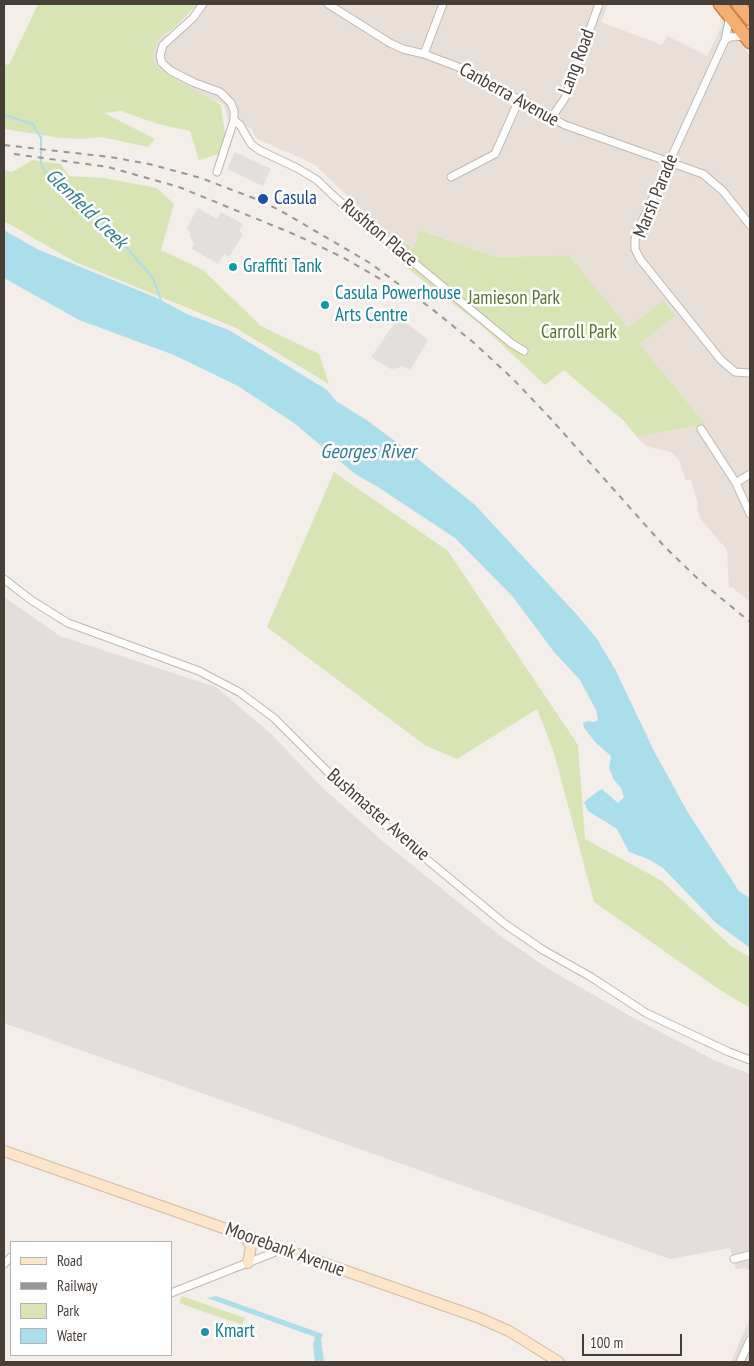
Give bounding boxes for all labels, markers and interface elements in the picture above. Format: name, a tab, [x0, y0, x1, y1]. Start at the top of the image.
street label: Lang Road	[554, 26, 600, 98]
street label: Canberra Avenue	[455, 58, 563, 132]
street label: Marsh Parade	[629, 151, 683, 241]
water label: Glenfield Creek	[40, 164, 132, 254]
place label: Casula	[274, 188, 317, 210]
marker: Casula	[256, 192, 270, 206]
street label: Rushton Place	[336, 194, 422, 272]
place label: Graffiti Tank	[243, 256, 322, 278]
marker: Graffiti Tank	[227, 261, 239, 273]
place label: Casula Powerhouse Arts Centre	[335, 283, 461, 327]
park label: Jamieson Park	[468, 288, 560, 310]
marker: Casula Powerhouse Arts Centre	[319, 299, 331, 311]
park label: Carroll Park	[541, 322, 617, 344]
water label: Georges River	[320, 440, 416, 464]
street label: Bushmaster Avenue	[322, 764, 434, 866]
street label: Moorebank Avenue	[222, 1218, 348, 1282]
legend	[10, 1241, 172, 1356]
text: Road	[57, 1251, 83, 1270]
text: Railway	[57, 1276, 97, 1295]
text: Park	[57, 1301, 79, 1320]
place label: Kmart	[215, 1321, 255, 1343]
scale bar	[584, 1324, 684, 1356]
text: Water	[57, 1326, 87, 1345]
marker: Kmart	[199, 1326, 211, 1338]
text: 100 m	[590, 1333, 623, 1352]

